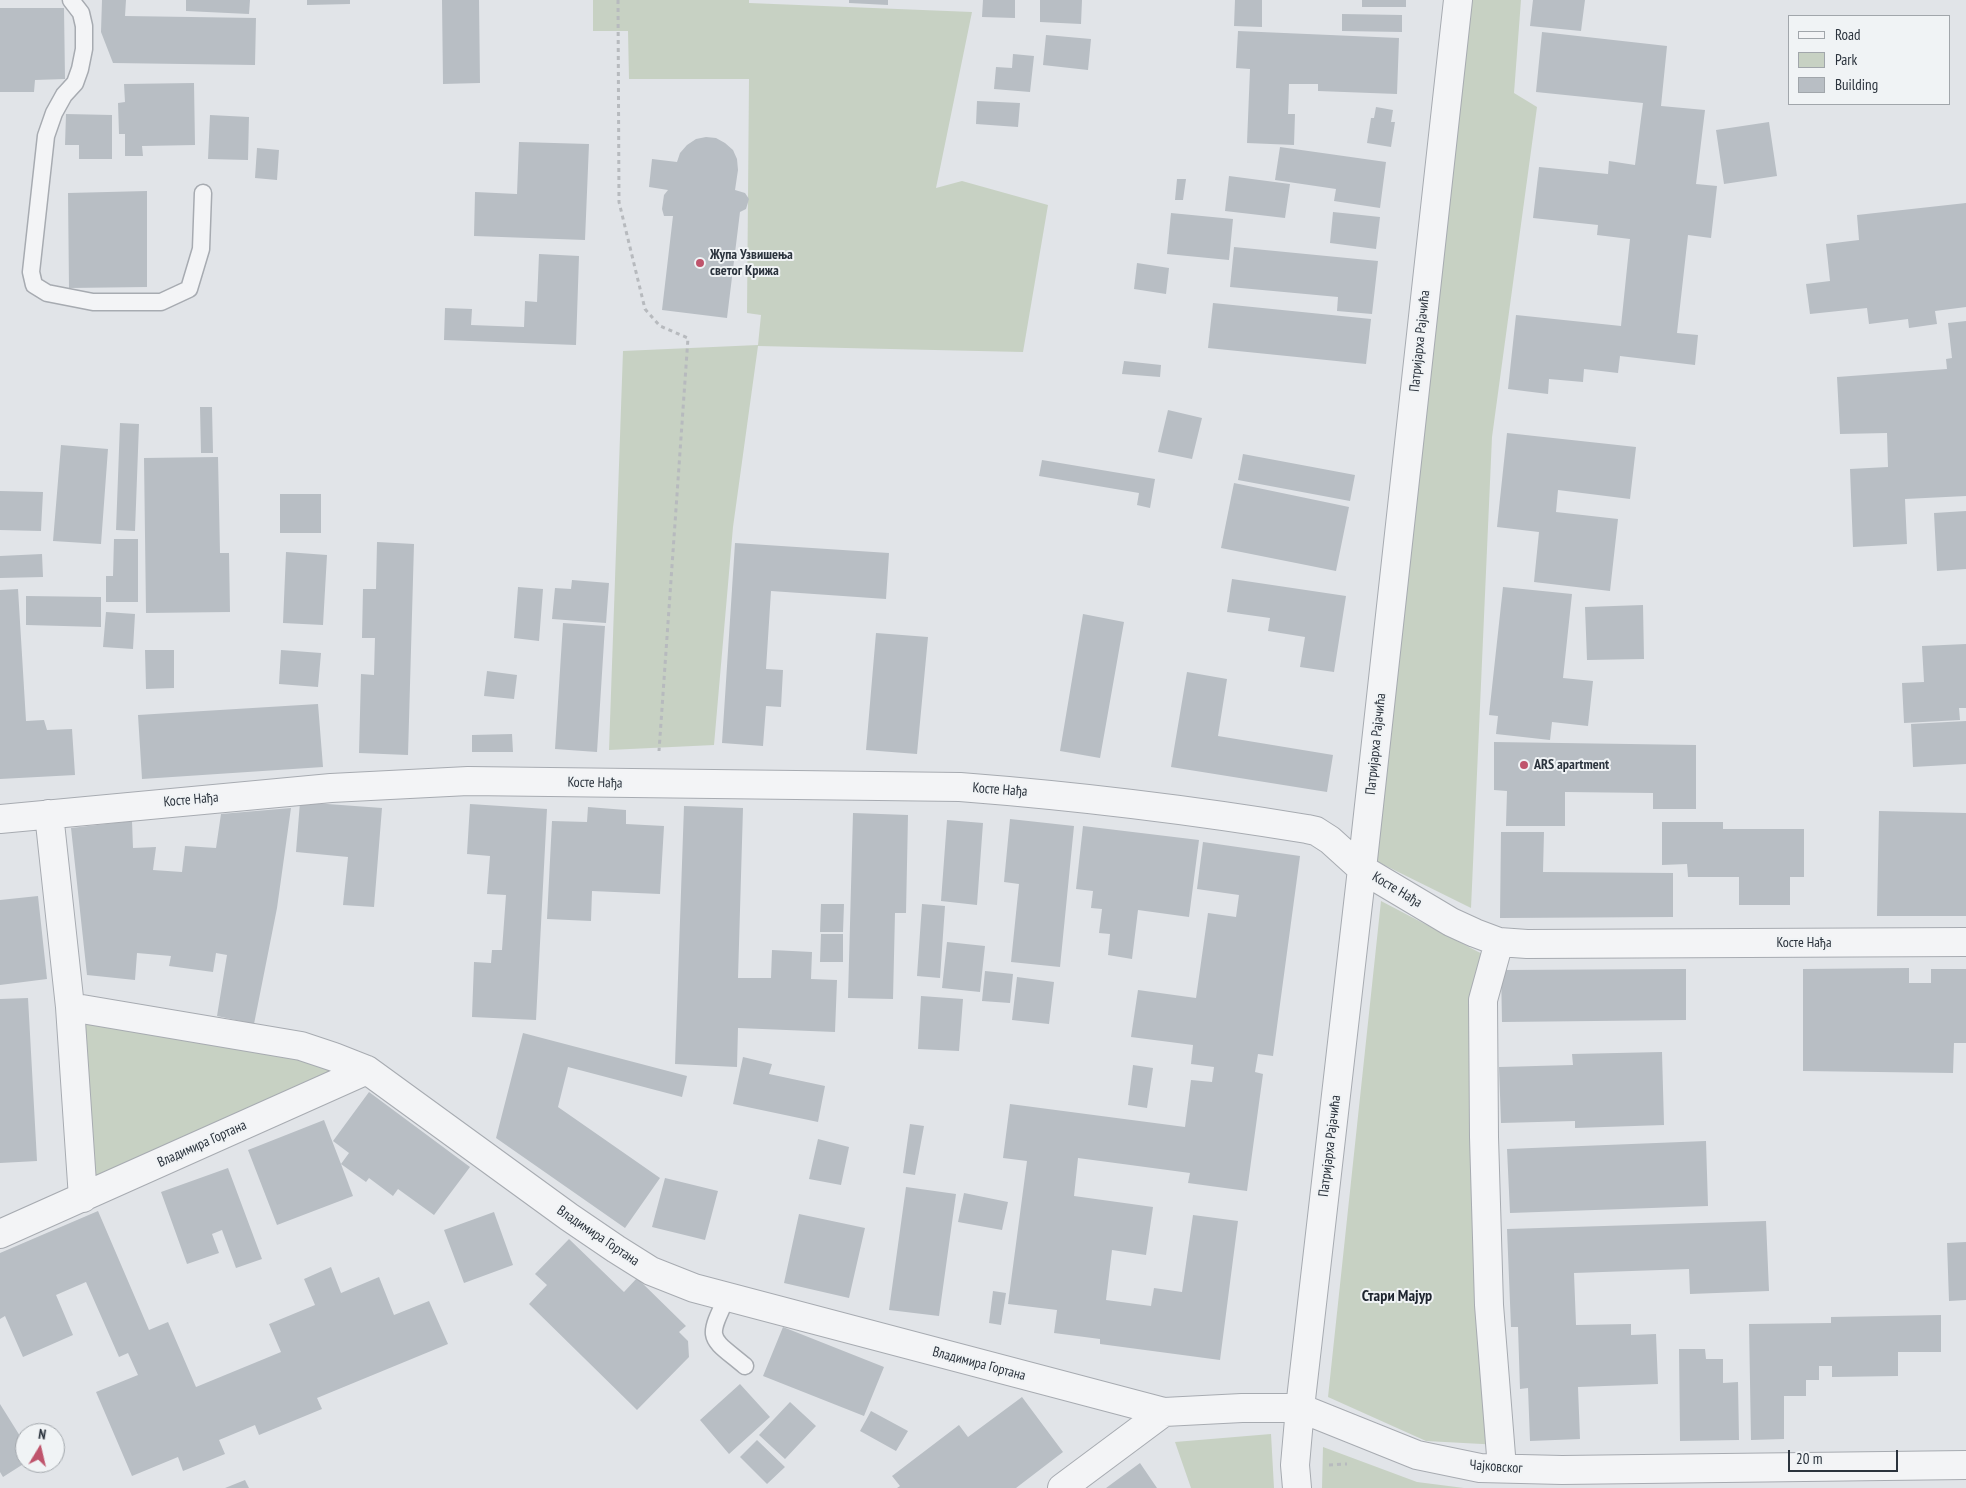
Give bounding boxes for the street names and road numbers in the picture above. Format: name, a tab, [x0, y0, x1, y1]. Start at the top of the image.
street label: Патријарха Рајачића	[1406, 289, 1434, 393]
street label: Патријарха Рајачића	[1362, 692, 1390, 796]
street label: Косте Нађа	[567, 774, 623, 792]
street label: Косте Нађа	[972, 780, 1028, 800]
street label: Косте Нађа	[163, 789, 219, 811]
street label: Косте Нађа	[1369, 869, 1425, 911]
street label: Косте Нађа	[1776, 935, 1832, 951]
street label: Патријарха Рајачића	[1315, 1094, 1345, 1198]
street label: Владимира Гортана	[155, 1117, 249, 1171]
street label: Владимира Гортана	[554, 1202, 642, 1270]
street label: Владимира Гортана	[931, 1343, 1027, 1385]
street label: Чајковског	[1469, 1457, 1523, 1477]

